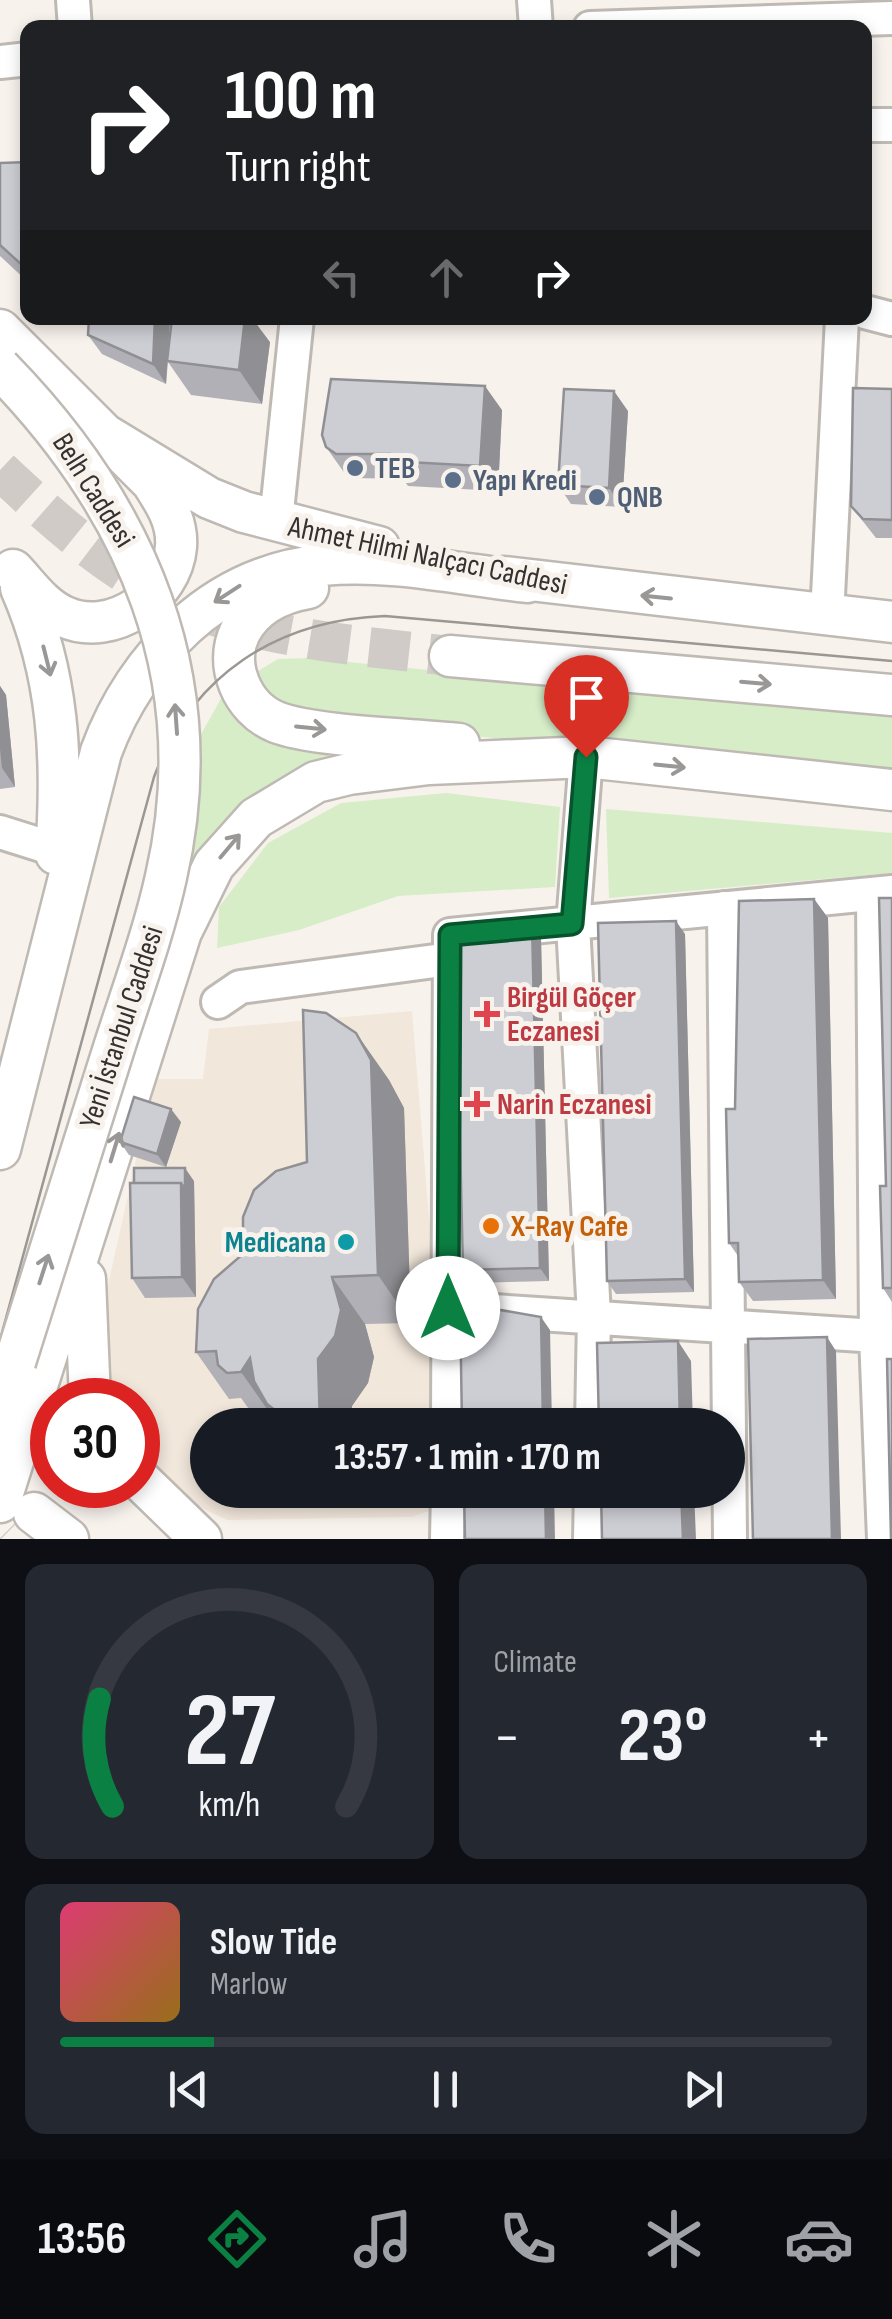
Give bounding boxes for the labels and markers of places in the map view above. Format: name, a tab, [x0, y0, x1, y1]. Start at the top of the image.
place label: TEB	[375, 451, 415, 487]
marker: TEB	[344, 457, 366, 479]
place label: Yapı Kredi	[473, 463, 577, 499]
marker: Yapı Kredi	[442, 469, 464, 491]
place label: QNB	[617, 480, 663, 516]
marker: QNB	[586, 486, 608, 508]
pin	[544, 655, 629, 758]
place label: Birgül Göçer Eczanesi	[507, 980, 636, 1050]
marker: Birgül Göçer Eczanesi	[476, 1003, 498, 1025]
place label: Narin Eczanesi	[497, 1087, 652, 1123]
marker: Narin Eczanesi	[466, 1093, 488, 1115]
place label: X-Ray Cafe	[510, 1209, 628, 1245]
marker: X-Ray Cafe	[480, 1215, 502, 1237]
place label: Medicana	[225, 1225, 326, 1261]
marker: Medicana	[335, 1231, 357, 1253]

